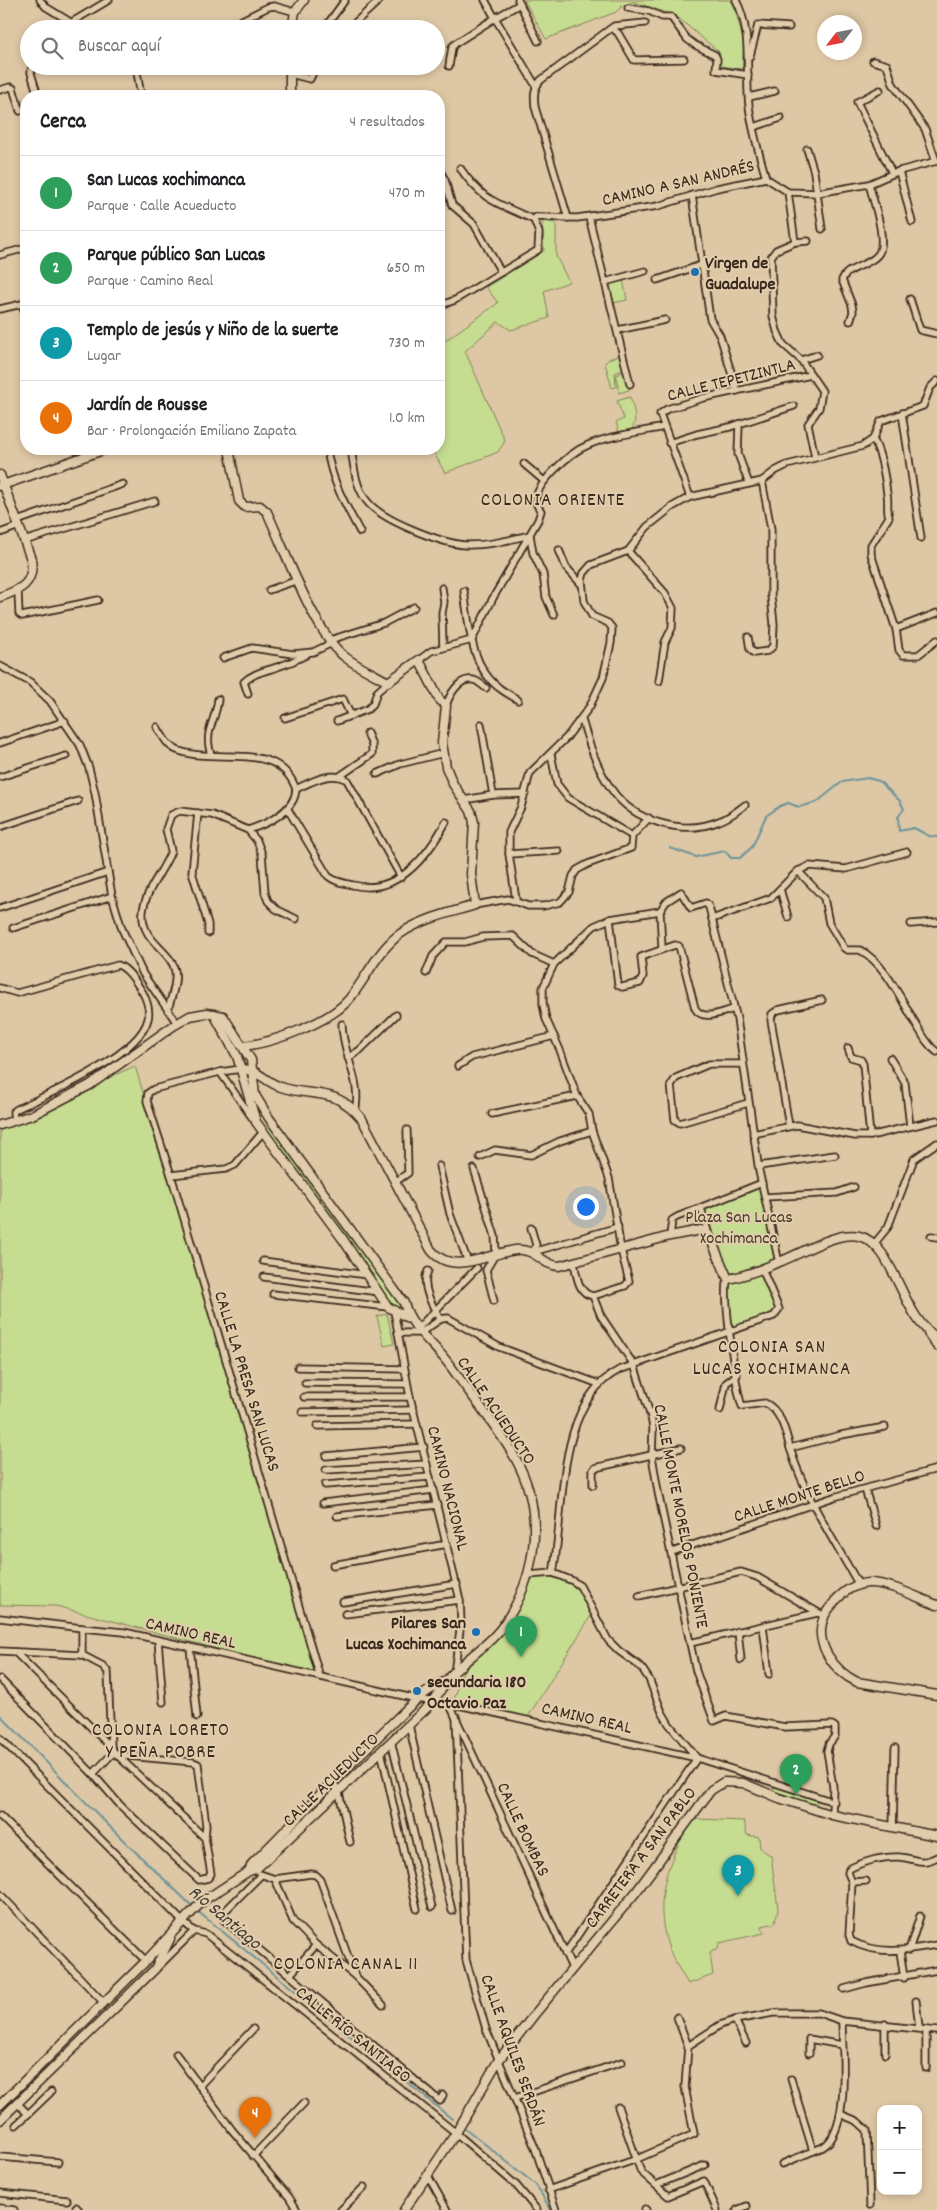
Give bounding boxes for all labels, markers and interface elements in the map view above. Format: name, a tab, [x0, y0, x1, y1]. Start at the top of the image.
north arrow	[817, 15, 862, 60]
search box	[20, 20, 445, 75]
icon: search	[38, 34, 66, 62]
text: Buscar aquí	[78, 34, 160, 61]
text: Cerca	[40, 108, 86, 138]
text: 4 resultados	[350, 111, 425, 134]
street label: CAMINO A SAN ANDRÉS	[600, 155, 757, 214]
text: San Lucas xochimanca	[87, 168, 245, 195]
text: 1	[54, 182, 58, 205]
text: 470 m	[389, 182, 425, 205]
text: Parque · Calle Acueducto	[87, 195, 236, 218]
text: Parque público San Lucas	[87, 243, 266, 270]
place label: Virgen de Guadalupe	[705, 252, 776, 298]
text: 2	[53, 257, 60, 280]
text: 650 m	[386, 257, 425, 280]
marker: Virgen de Guadalupe	[689, 266, 701, 278]
text: Parque · Camino Real	[87, 270, 213, 293]
text: Templo de jesús y Niño de la suerte	[87, 318, 338, 345]
text: 3	[52, 332, 60, 355]
text: 730 m	[388, 332, 425, 355]
text: Lugar	[87, 345, 121, 368]
street label: CALLE TEPETZINTLA	[665, 353, 799, 409]
text: Jardín de Rousse	[87, 393, 207, 420]
text: 4	[53, 407, 59, 430]
text: 1.0 km	[389, 407, 425, 430]
text: Bar · Prolongación Emiliano Zapata	[87, 420, 296, 443]
district label: COLONIA ORIENTE	[481, 488, 625, 515]
your location	[573, 1194, 599, 1220]
park label: Plaza San Lucas Xochimanca	[685, 1206, 793, 1252]
street label: CALLE LA PRESA SAN LUCAS	[206, 1288, 285, 1475]
district label: COLONIA SAN LUCAS XOCHIMANCA	[693, 1335, 851, 1384]
street label: CALLE ACUEDUCTO	[449, 1352, 540, 1470]
street label: CALLE MONTE MORELOS PONIENTE	[646, 1402, 714, 1631]
street label: CAMINO NACIONAL	[419, 1424, 474, 1554]
street label: CALLE MONTE BELLO	[731, 1464, 869, 1530]
street label: CAMINO REAL	[143, 1612, 239, 1657]
place label: Pilares San Lucas Xochimanca	[346, 1612, 467, 1658]
pin: 1	[505, 1616, 537, 1657]
marker: Pilares San Lucas Xochimanca	[470, 1626, 482, 1638]
place label: secundaria 180 Octavio Paz	[427, 1671, 526, 1717]
marker: secundaria 180 Octavio Paz	[411, 1685, 423, 1697]
street label: CAMINO REAL	[539, 1697, 635, 1742]
district label: COLONIA LORETO Y PEÑA POBRE	[92, 1718, 230, 1767]
street label: CALLE ACUEDUCTO	[278, 1728, 386, 1833]
pin: 2	[780, 1754, 812, 1795]
street label: CALLE BOMBAS	[489, 1779, 555, 1881]
street label: CARRETERA A SAN PABLO	[580, 1783, 704, 1934]
pin: 3	[722, 1855, 754, 1896]
water label: Río Santiago	[181, 1880, 267, 1958]
district label: COLONIA CANAL 11	[274, 1952, 418, 1979]
street label: CALLE AQUILES SERDÁN	[472, 1971, 551, 2130]
street label: CALLE RÍO SANTIAGO	[289, 1981, 416, 2091]
pin: 4	[239, 2097, 271, 2138]
map controls	[877, 2105, 922, 2195]
button: +	[877, 2105, 922, 2150]
button: −	[877, 2150, 922, 2195]

